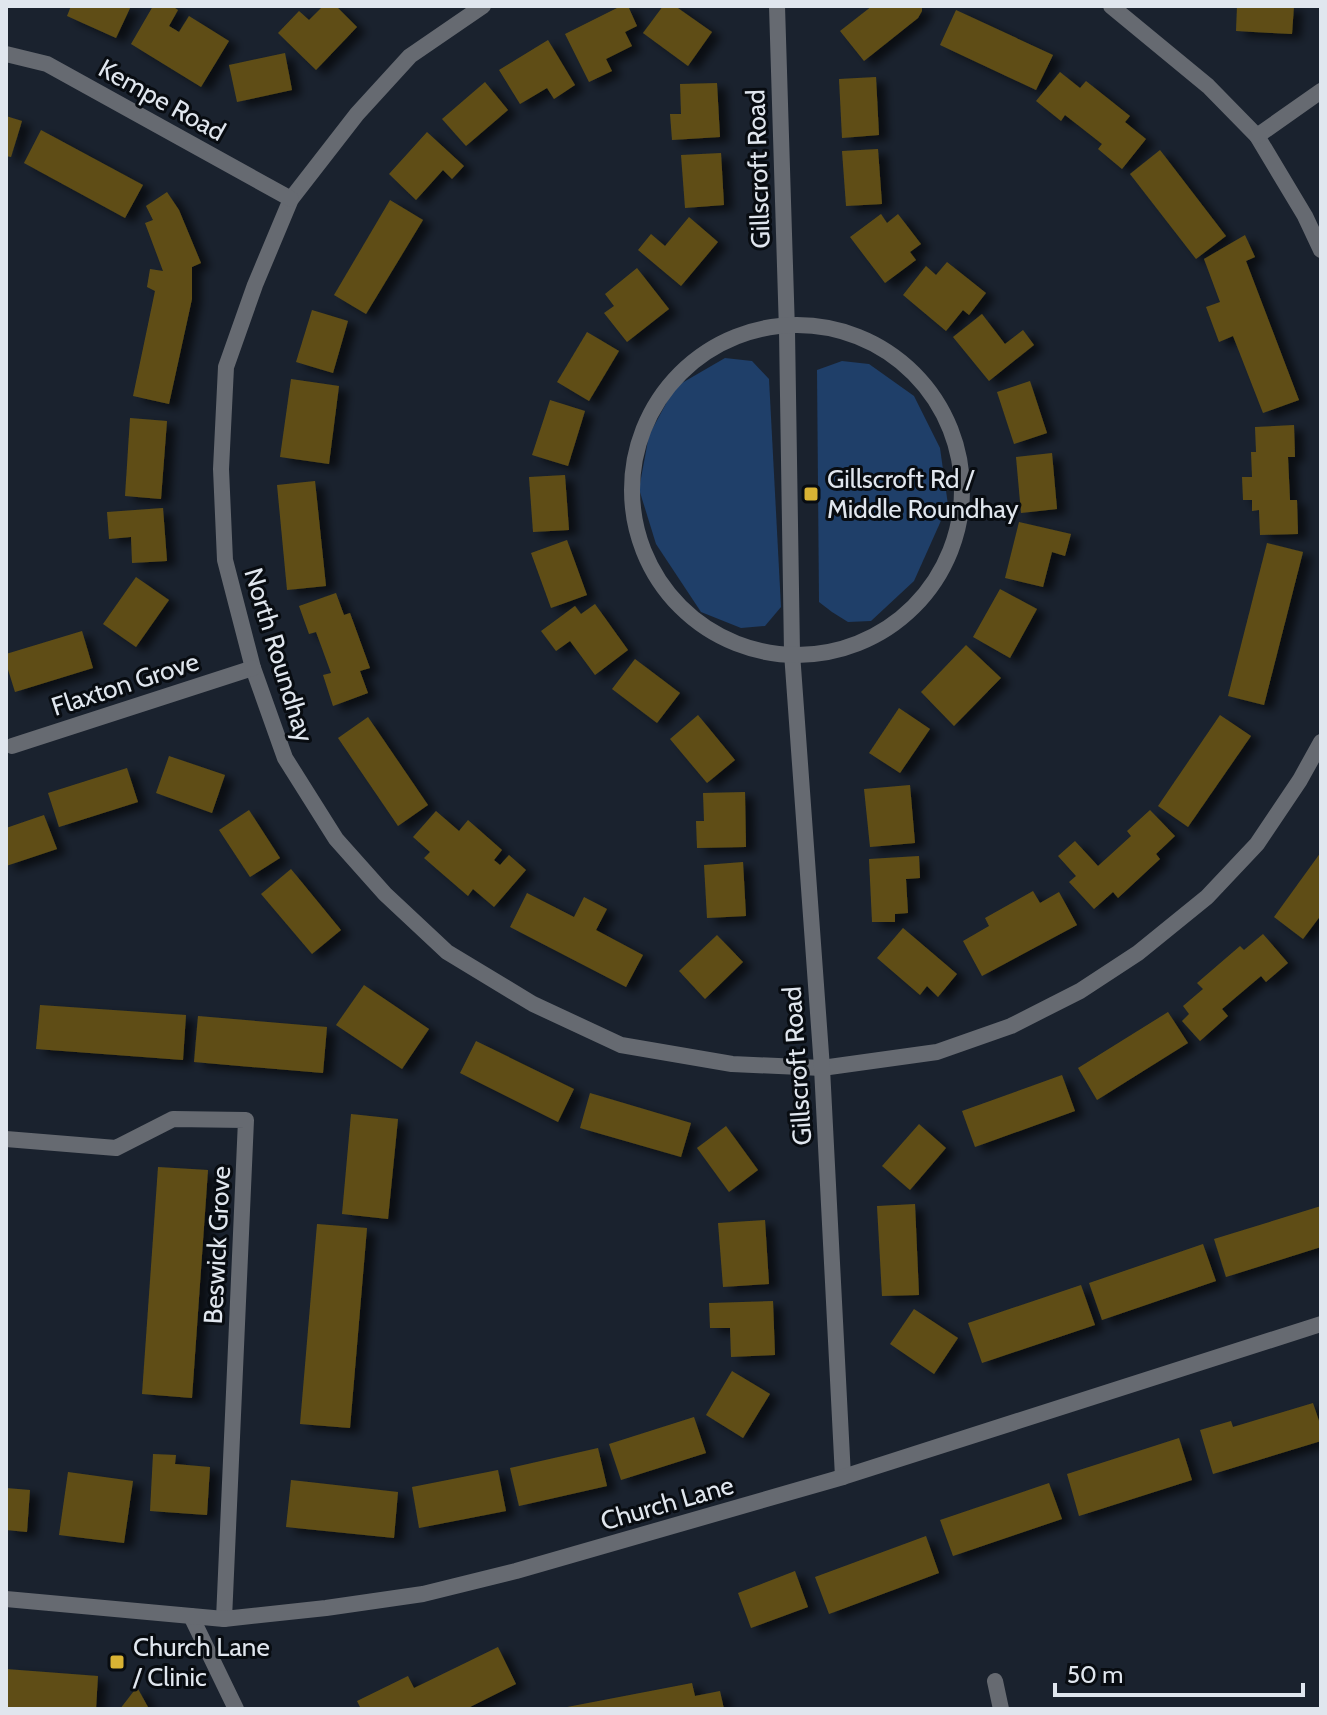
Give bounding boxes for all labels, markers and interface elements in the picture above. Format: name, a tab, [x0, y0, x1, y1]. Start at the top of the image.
street label: Kempe Road	[93, 52, 231, 148]
street label: Gillscroft Road	[739, 89, 777, 249]
place label: Gillscroft Rd / Middle Roundhay	[827, 463, 1019, 525]
marker: Gillscroft Rd / Middle Roundhay	[802, 485, 820, 503]
street label: North Roundhay	[237, 564, 321, 746]
street label: Flaxton Grove	[47, 645, 203, 723]
street label: Gillscroft Road	[775, 985, 819, 1147]
street label: Beswick Grove	[197, 1165, 237, 1325]
street label: Church Lane	[597, 1469, 737, 1537]
place label: Church Lane / Clinic	[132, 1631, 270, 1693]
scale bar	[1055, 1647, 1303, 1697]
marker: Church Lane / Clinic	[108, 1653, 126, 1671]
text: 50 m	[1067, 1660, 1123, 1689]

